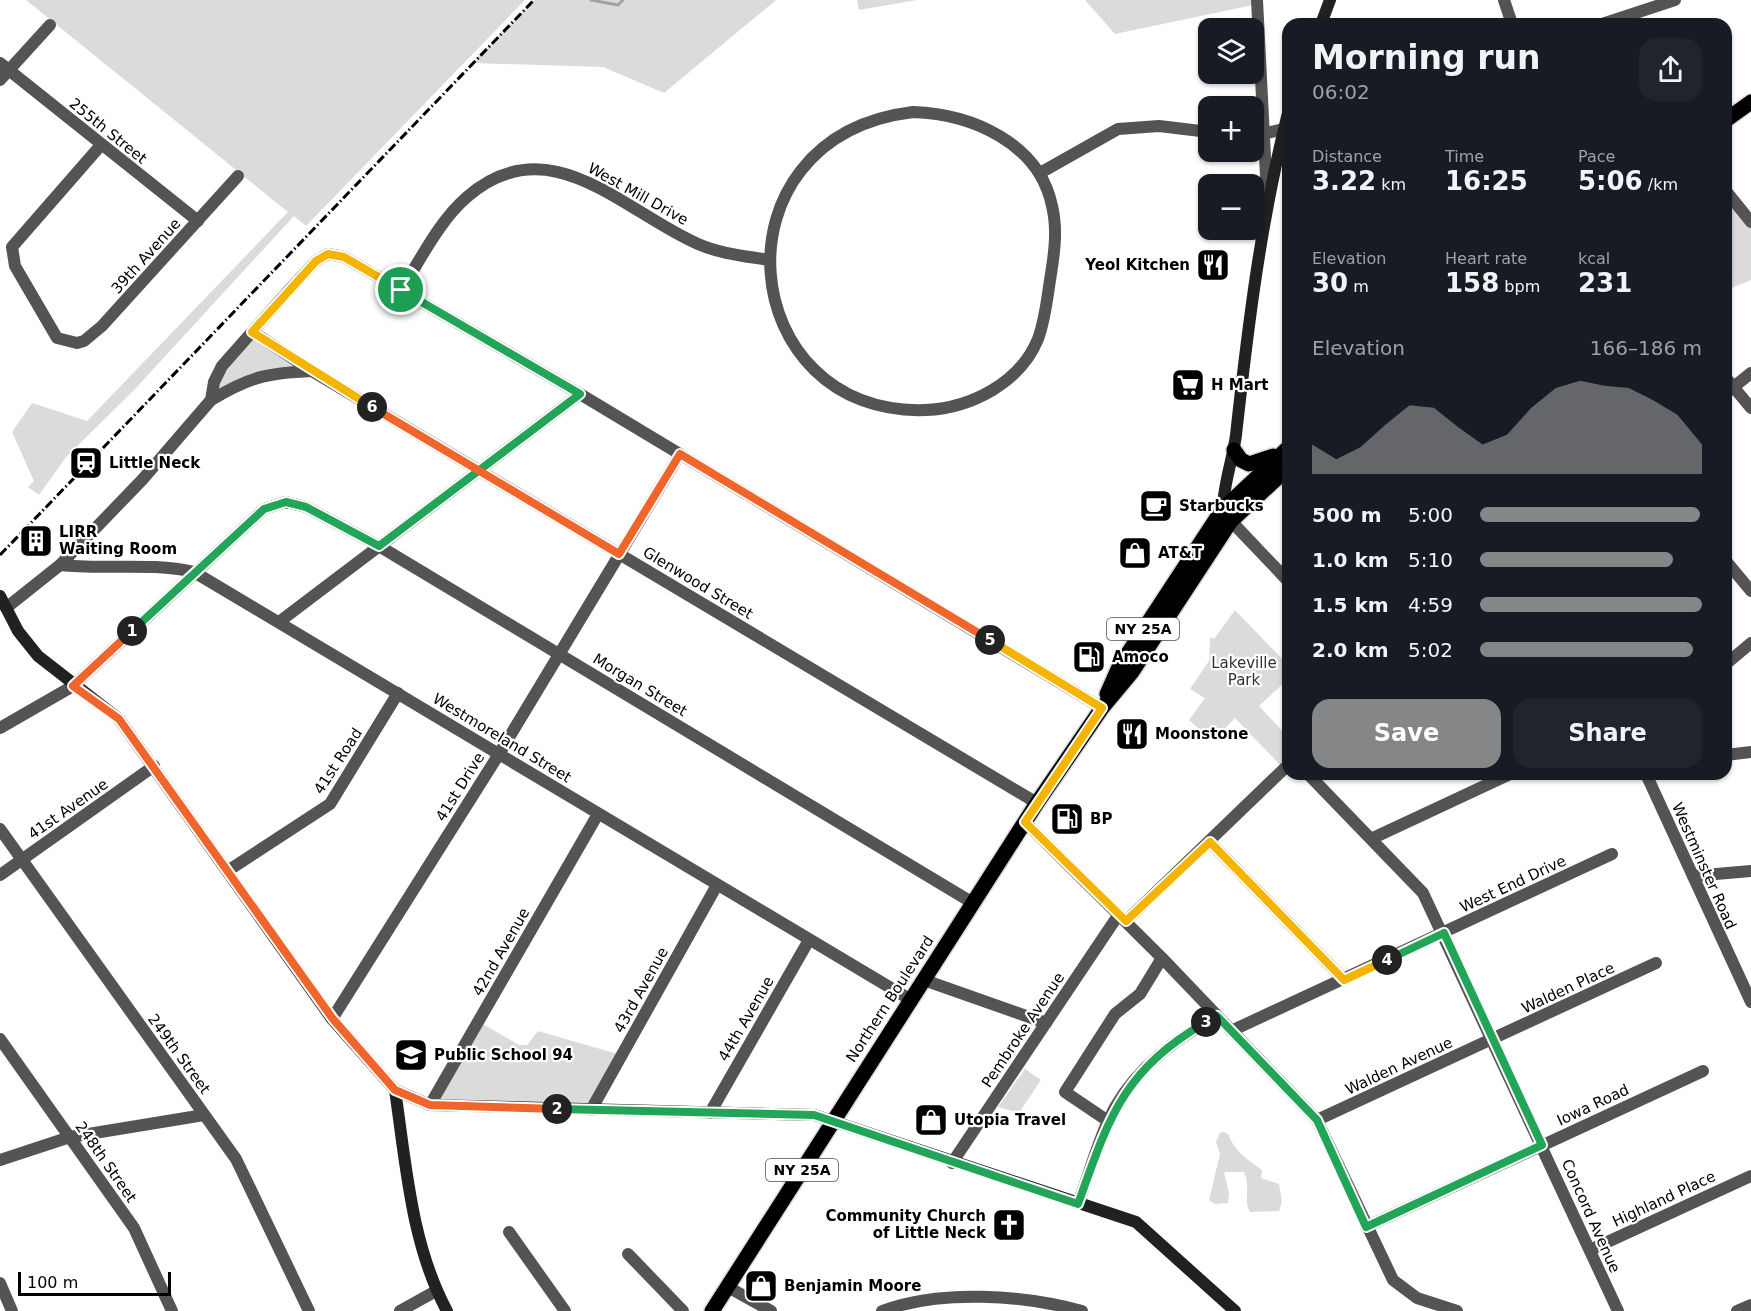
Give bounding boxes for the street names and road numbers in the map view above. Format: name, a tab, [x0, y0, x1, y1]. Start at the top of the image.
street label: 255th Street	[66, 94, 150, 168]
street label: West Mill Drive	[585, 159, 691, 229]
street label: 39th Avenue	[108, 215, 184, 297]
street label: Glenwood Street	[640, 543, 756, 623]
road number: NY 25A	[1107, 618, 1179, 640]
street label: Morgan Street	[590, 650, 690, 720]
street label: Westmoreland Street	[429, 689, 575, 787]
street label: 41st Road	[310, 725, 366, 797]
street label: 41st Drive	[432, 749, 488, 825]
street label: 41st Avenue	[25, 775, 111, 843]
street label: Westminster Road	[1668, 800, 1740, 932]
street label: West End Drive	[1457, 852, 1569, 916]
street label: 42nd Avenue	[469, 905, 533, 999]
street label: Northern Boulevard	[842, 932, 938, 1066]
street label: 43rd Avenue	[610, 944, 672, 1036]
street label: Walden Place	[1519, 959, 1617, 1017]
street label: Pembroke Avenue	[978, 969, 1068, 1091]
street label: 44th Avenue	[714, 973, 778, 1065]
street label: 249th Street	[144, 1011, 214, 1098]
street label: Walden Avenue	[1343, 1033, 1455, 1099]
street label: Iowa Road	[1554, 1080, 1632, 1130]
street label: 248th Street	[72, 1118, 141, 1206]
street label: Concord Avenue	[1558, 1156, 1624, 1276]
road number: NY 25A	[766, 1159, 838, 1181]
street label: Highland Place	[1610, 1167, 1718, 1231]

